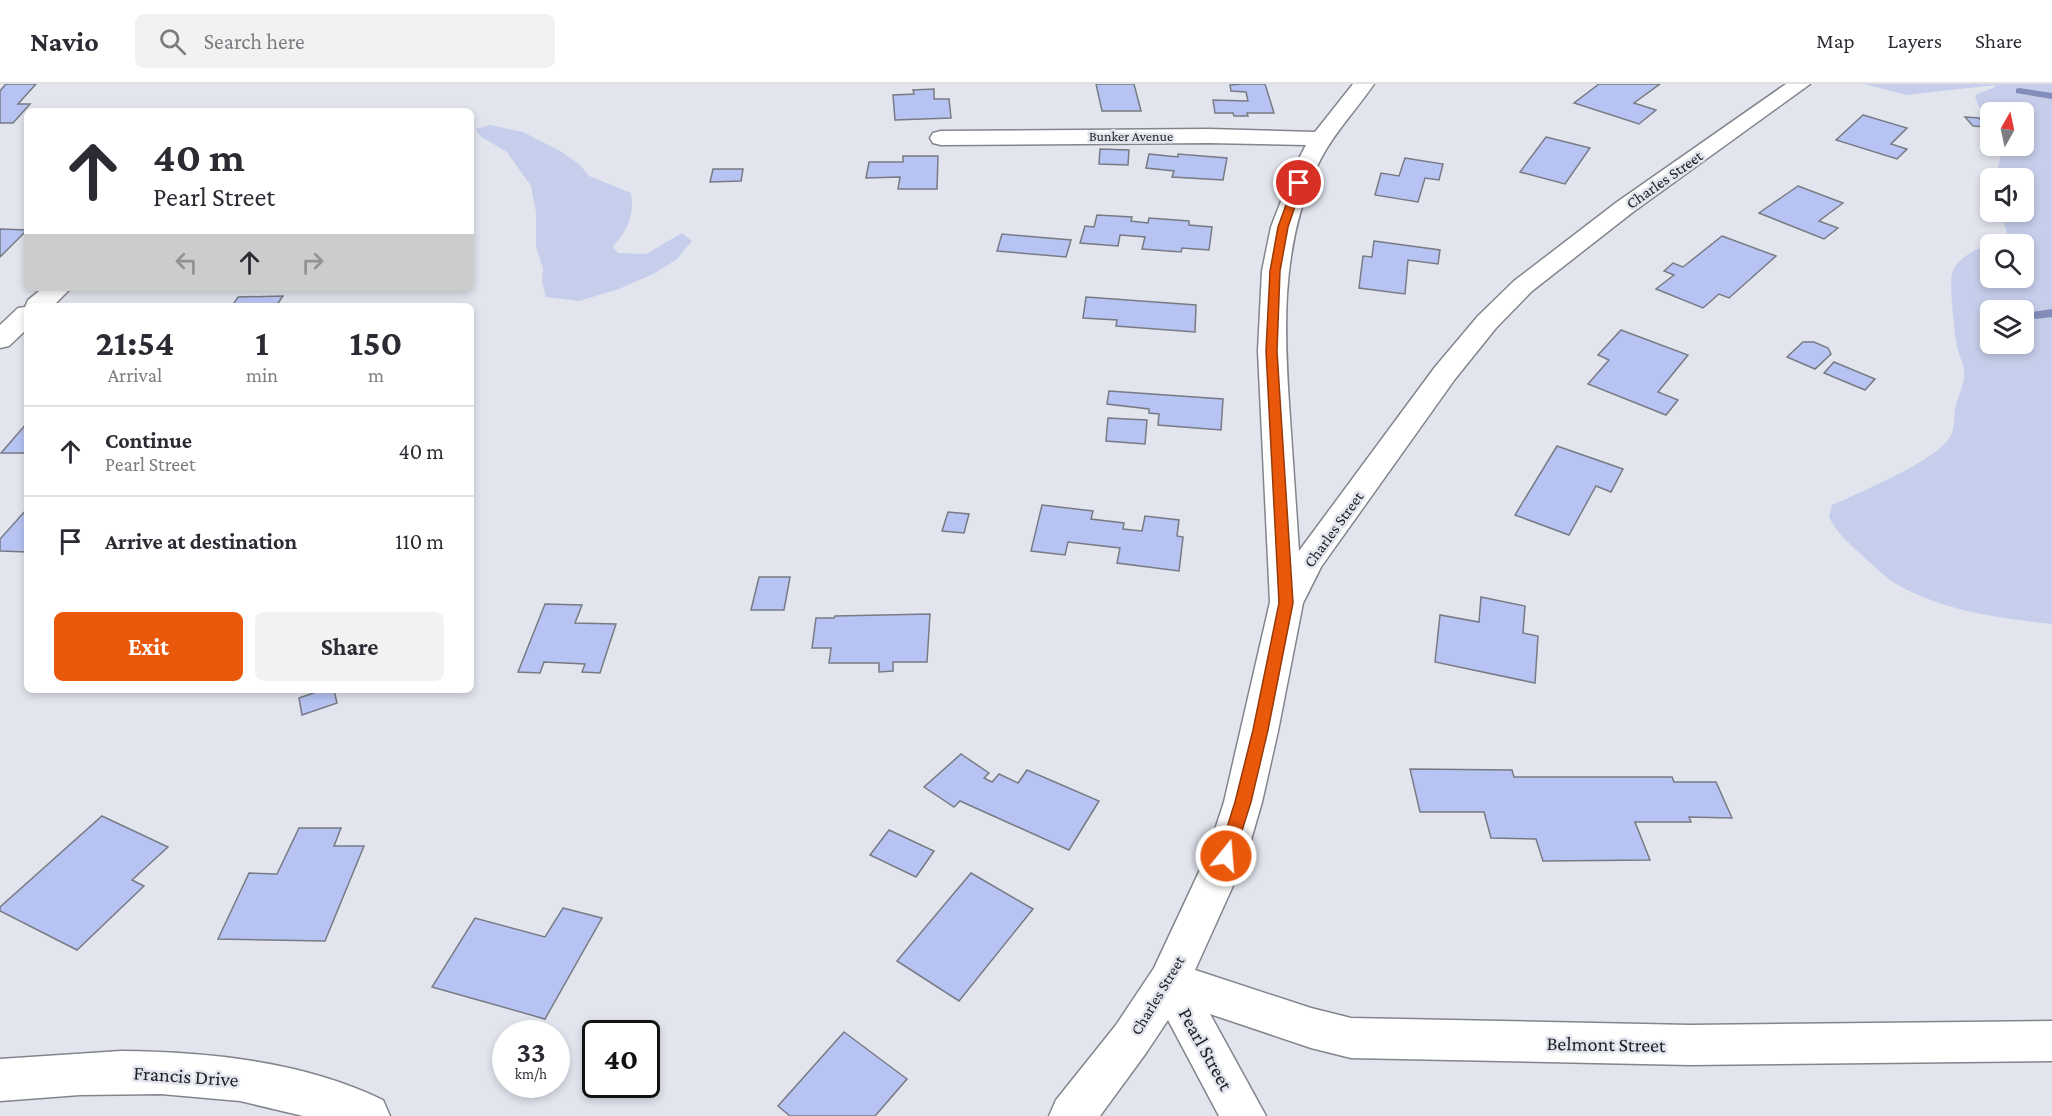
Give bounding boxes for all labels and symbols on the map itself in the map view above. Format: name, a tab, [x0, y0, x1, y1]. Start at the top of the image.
north arrow	[1980, 102, 2034, 156]
street label: Bunker Avenue	[1089, 128, 1173, 144]
street label: Charles Street	[1623, 147, 1706, 212]
pin	[1273, 157, 1324, 208]
street label: Charles Street	[1300, 488, 1367, 570]
position arrow	[1194, 824, 1258, 888]
street label: Charles Street	[1127, 952, 1188, 1038]
street label: Pearl Street	[1174, 1004, 1238, 1094]
speed limit sign: 40	[582, 1020, 660, 1098]
street label: Belmont Street	[1546, 1032, 1666, 1056]
street label: Francis Drive	[133, 1061, 239, 1091]

